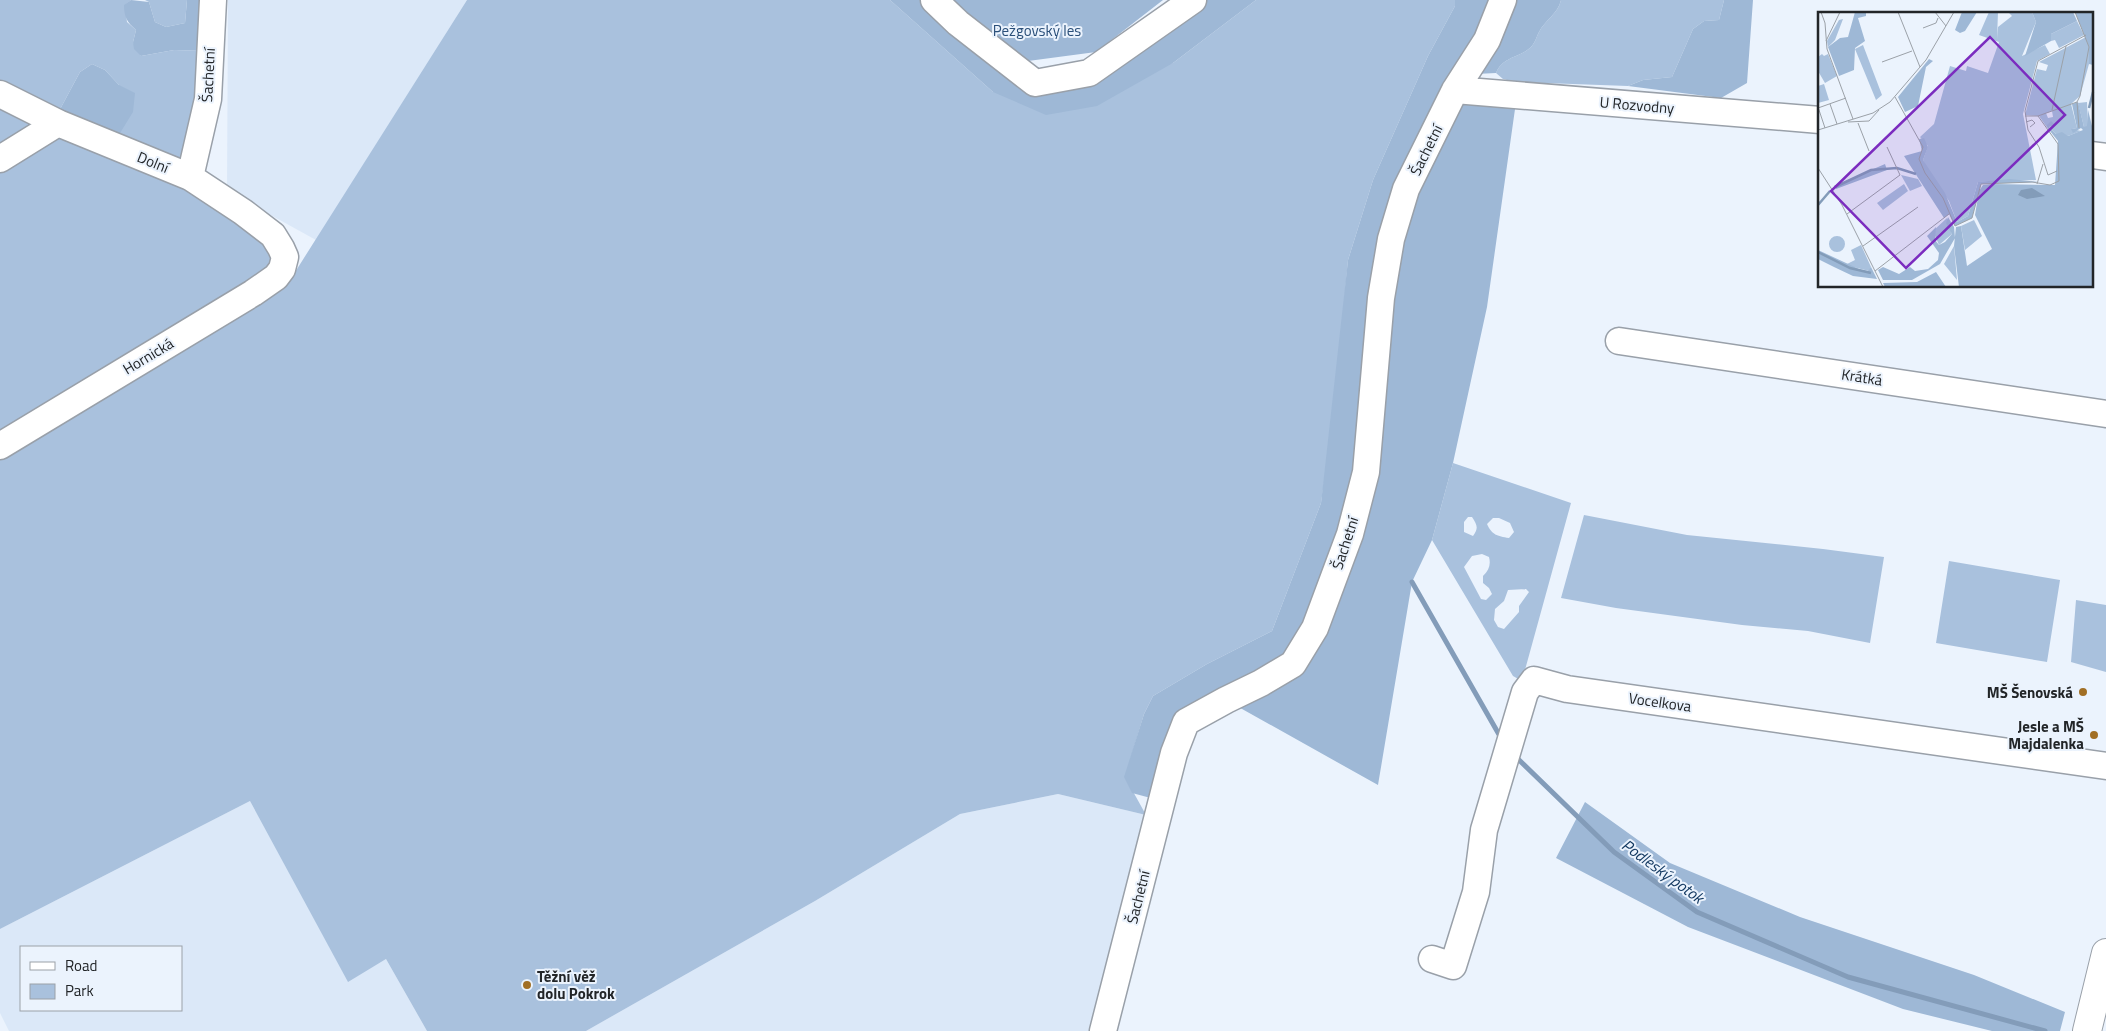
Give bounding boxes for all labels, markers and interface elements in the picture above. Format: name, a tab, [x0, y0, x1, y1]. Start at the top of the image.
inset map	[1818, 12, 2094, 288]
park label: Pežgovský les	[993, 19, 1081, 42]
street label: Šachetní	[195, 46, 221, 103]
street label: U Rozvodny	[1599, 90, 1675, 120]
street label: Šachetní	[1404, 119, 1449, 179]
street label: Dolní	[134, 145, 174, 179]
street label: Hornická	[118, 332, 178, 380]
street label: Krátká	[1840, 362, 1885, 392]
street label: Šachetní	[1326, 512, 1365, 572]
place label: MŠ Šenovská	[1987, 681, 2073, 704]
street label: Vocelkova	[1627, 686, 1693, 718]
marker: MŠ Šenovská	[2077, 686, 2089, 698]
place label: Jesle a MŠ Majdalenka	[2008, 715, 2084, 755]
marker: Jesle a MŠ Majdalenka	[2088, 729, 2100, 741]
water label: Podleský potok	[1617, 833, 1710, 910]
street label: Šachetní	[1120, 866, 1156, 926]
legend	[20, 946, 182, 1011]
text: Road	[65, 954, 97, 977]
place label: Těžní věž dolu Pokrok	[537, 965, 615, 1005]
text: Park	[65, 979, 94, 1002]
marker: Těžní věž dolu Pokrok	[521, 979, 533, 991]

